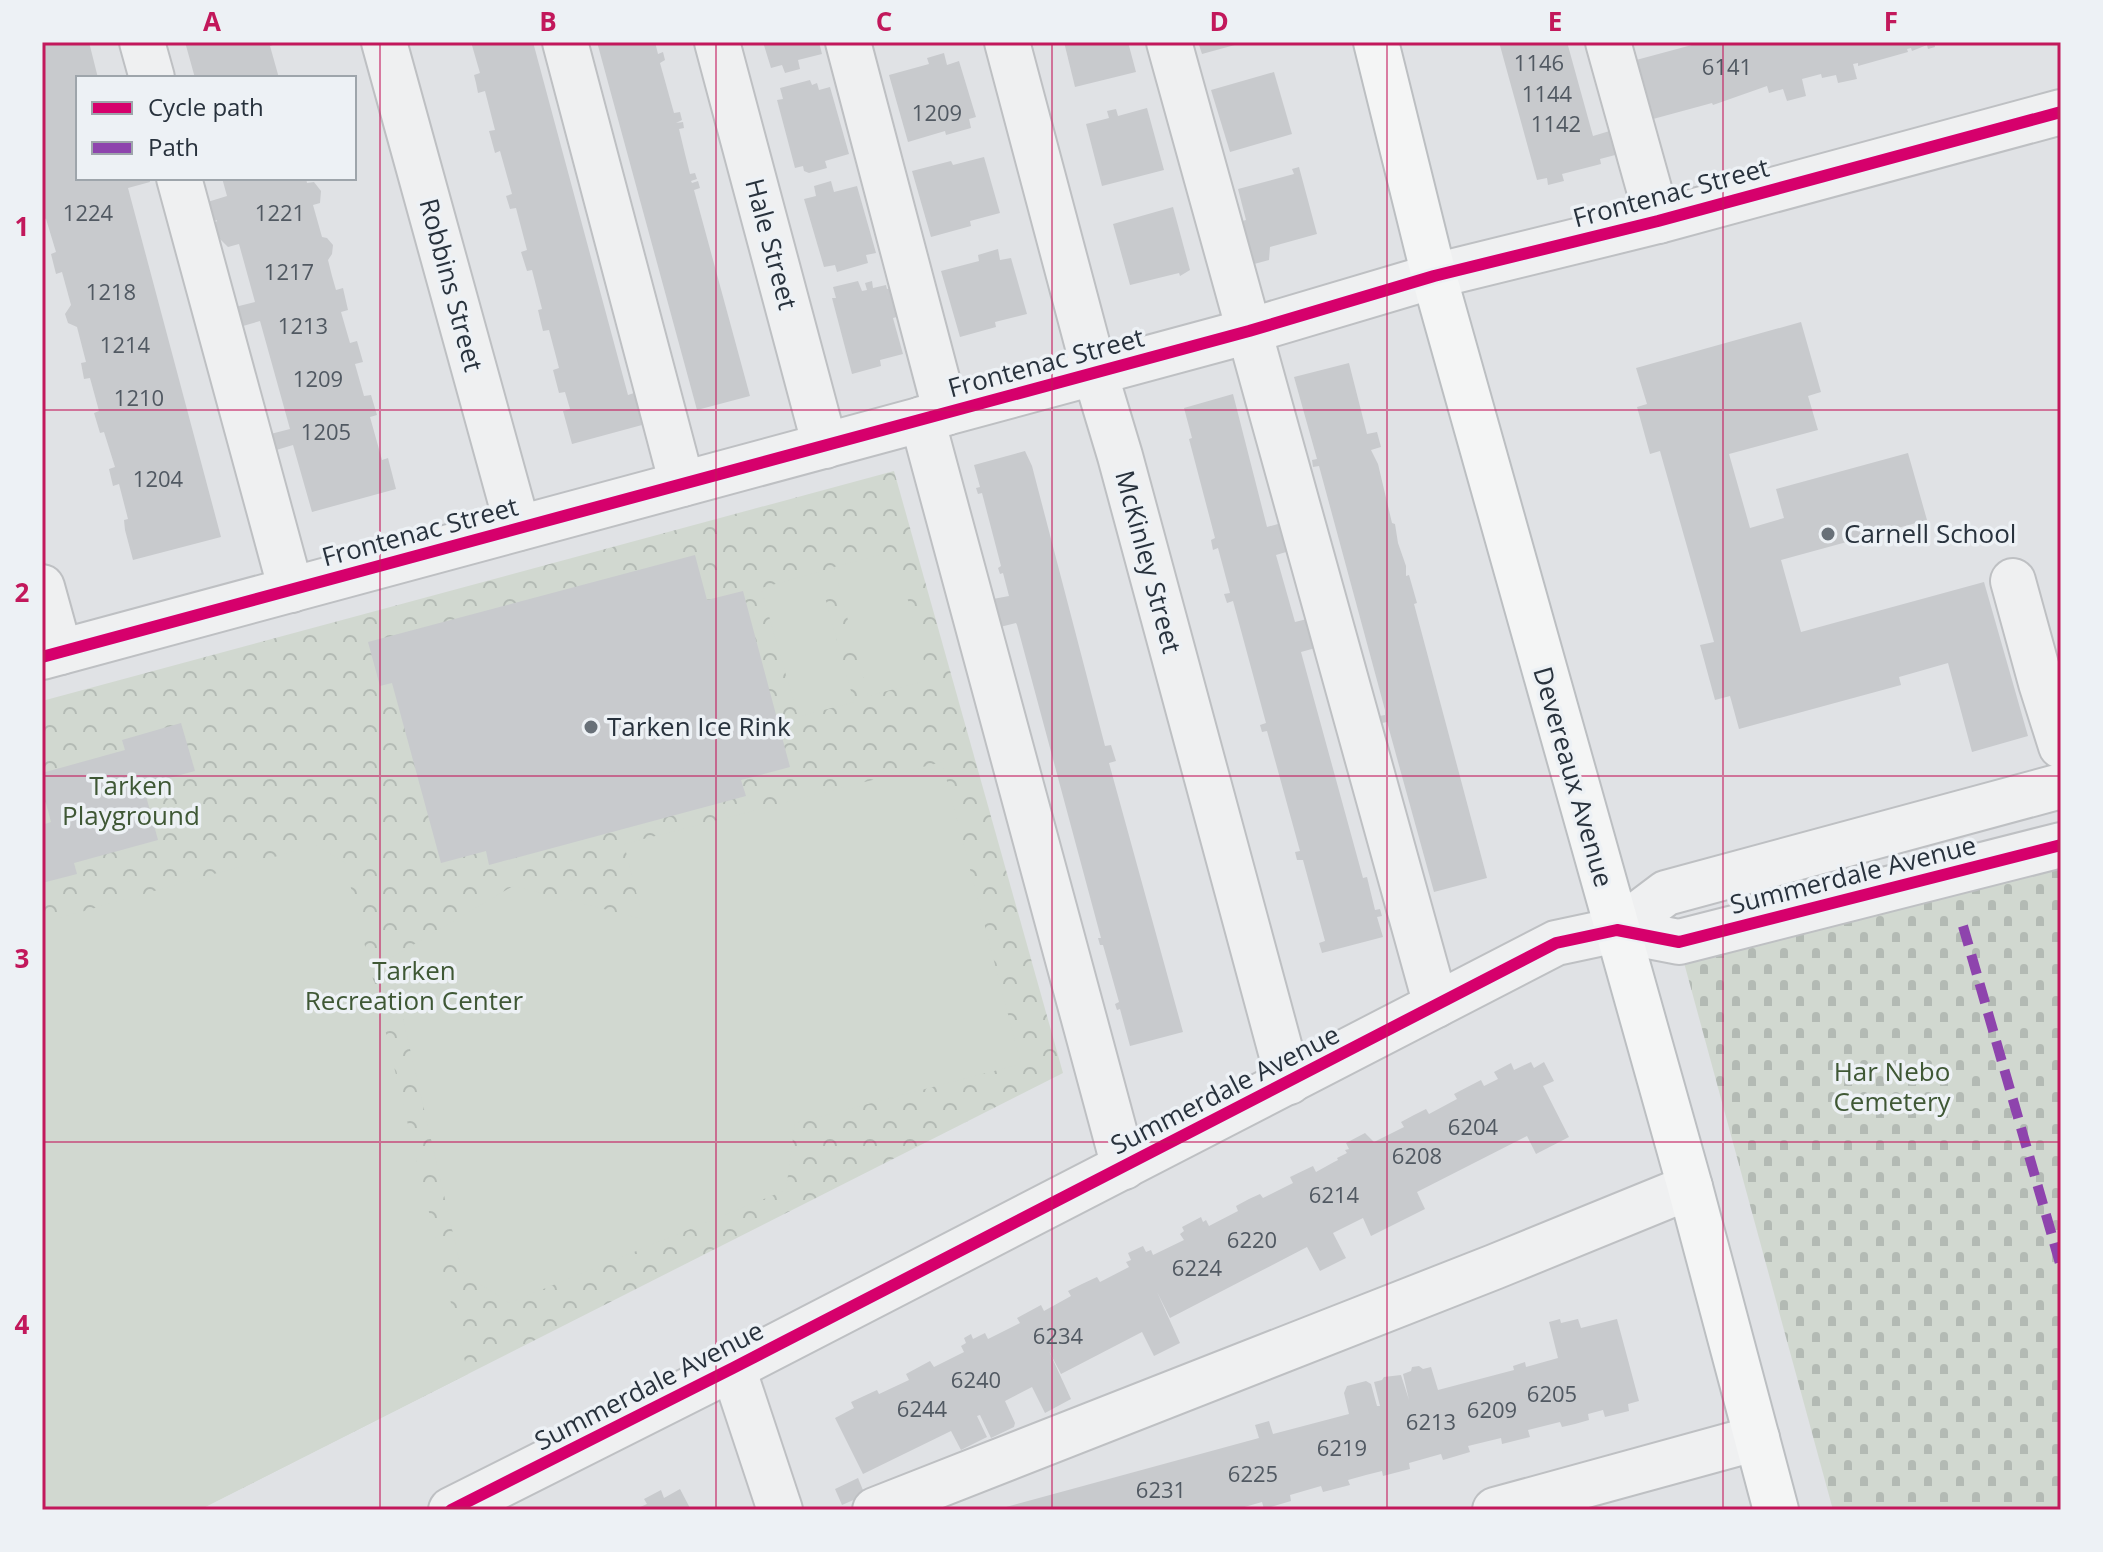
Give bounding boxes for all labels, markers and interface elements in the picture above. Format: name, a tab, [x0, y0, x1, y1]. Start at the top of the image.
text: A	[203, 3, 221, 39]
text: B	[539, 3, 557, 39]
text: C	[876, 3, 892, 39]
text: D	[1209, 3, 1229, 39]
text: E	[1548, 3, 1562, 39]
text: F	[1884, 3, 1898, 39]
house number: 1146	[1514, 47, 1564, 77]
house number: 6141	[1702, 51, 1752, 81]
legend	[76, 76, 356, 180]
house number: 1144	[1522, 78, 1573, 108]
text: Cycle path	[148, 90, 264, 123]
house number: 1209	[912, 97, 962, 127]
house number: 1142	[1531, 108, 1581, 138]
text: Path	[148, 130, 199, 163]
street label: Frontenac Street	[1569, 149, 1773, 236]
street label: Hale Street	[737, 174, 807, 313]
street label: Robbins Street	[412, 194, 492, 375]
house number: 1224	[63, 197, 114, 227]
house number: 1221	[255, 197, 305, 227]
text: 1	[15, 208, 29, 244]
house number: 1217	[264, 256, 314, 286]
house number: 1218	[86, 276, 136, 306]
house number: 1213	[278, 310, 328, 340]
street label: Frontenac Street	[944, 319, 1148, 406]
house number: 1214	[100, 329, 151, 359]
house number: 1209	[293, 363, 343, 393]
house number: 1210	[114, 382, 164, 412]
house number: 1205	[301, 416, 351, 446]
house number: 1204	[133, 463, 184, 493]
street label: McKinley Street	[1107, 466, 1191, 657]
street label: Frontenac Street	[318, 488, 522, 575]
place label: Carnell School	[1844, 515, 2016, 551]
marker: Carnell School	[1819, 525, 1837, 543]
text: 2	[15, 574, 30, 610]
street label: Devereaux Avenue	[1525, 662, 1623, 891]
place label: Tarken Ice Rink	[607, 708, 791, 744]
marker: Tarken Ice Rink	[582, 718, 600, 736]
park label: Tarken Playground	[62, 767, 200, 833]
street label: Summerdale Avenue	[1726, 826, 1980, 922]
text: 3	[15, 940, 29, 976]
park label: Tarken Recreation Center	[305, 952, 524, 1018]
street label: Summerdale Avenue	[1104, 1016, 1345, 1162]
park label: Har Nebo Cemetery	[1833, 1053, 1952, 1119]
house number: 6204	[1448, 1111, 1499, 1141]
house number: 6208	[1392, 1140, 1442, 1170]
house number: 6214	[1309, 1179, 1360, 1209]
house number: 6220	[1227, 1224, 1277, 1254]
house number: 6224	[1172, 1252, 1223, 1282]
text: 4	[15, 1306, 30, 1342]
street label: Summerdale Avenue	[528, 1312, 769, 1458]
house number: 6234	[1033, 1320, 1084, 1350]
house number: 6240	[951, 1364, 1001, 1394]
house number: 6205	[1527, 1378, 1577, 1408]
house number: 6244	[897, 1393, 948, 1423]
house number: 6209	[1467, 1394, 1517, 1424]
house number: 6213	[1406, 1406, 1456, 1436]
house number: 6219	[1317, 1432, 1367, 1462]
house number: 6225	[1228, 1458, 1278, 1488]
house number: 6231	[1136, 1474, 1186, 1504]

